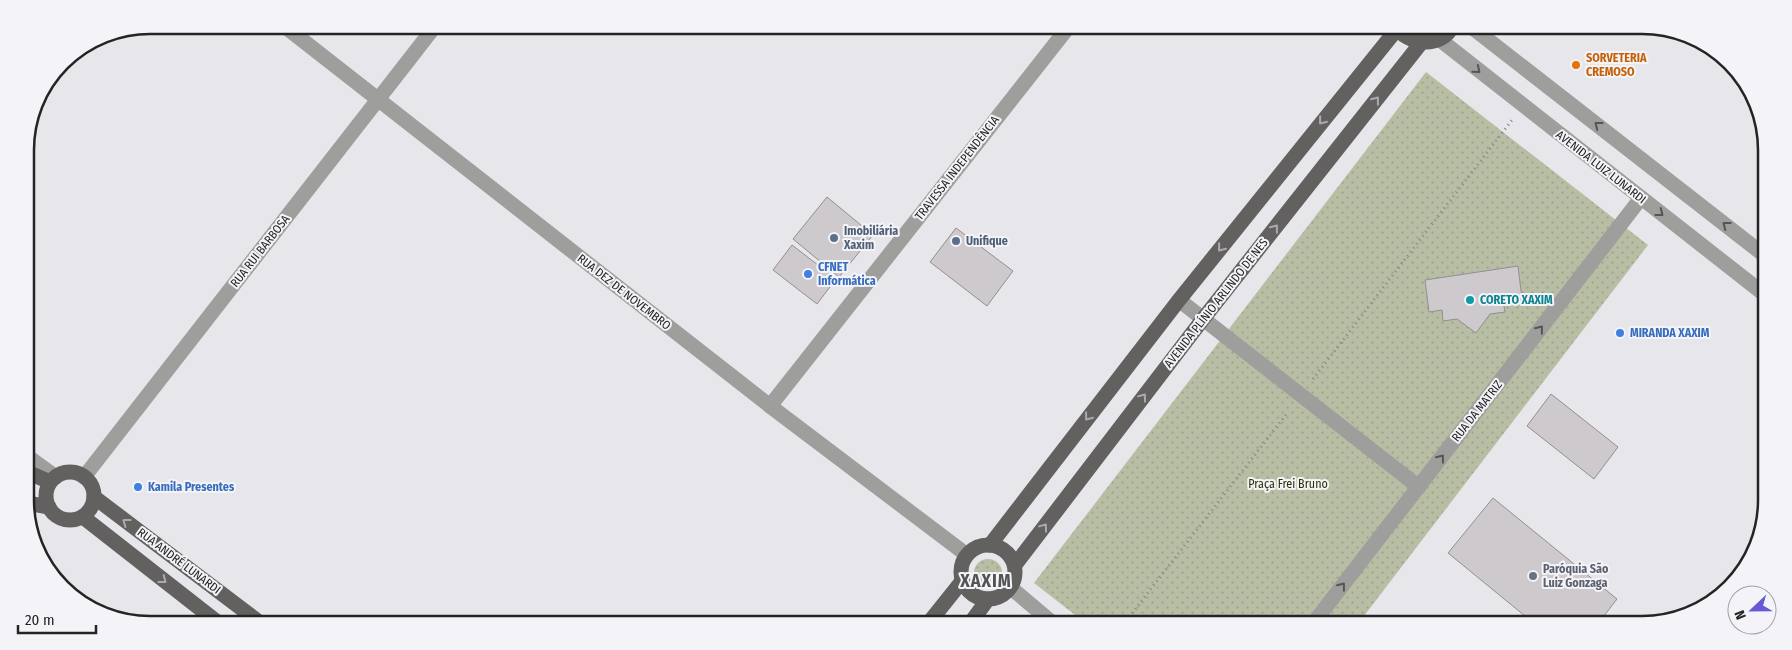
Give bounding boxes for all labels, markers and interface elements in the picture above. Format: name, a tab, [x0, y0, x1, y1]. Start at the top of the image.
place label: SORVETERIA CREMOSO	[1586, 51, 1647, 79]
marker: SORVETERIA CREMOSO	[1570, 59, 1582, 71]
one-way arrow	[1471, 64, 1480, 72]
one-way arrow	[1370, 97, 1378, 106]
street label: TRAVESSA INDEPENDÊNCIA	[911, 112, 1002, 223]
one-way arrow	[1320, 115, 1328, 124]
one-way arrow	[1594, 122, 1604, 131]
street label: AVENIDA LUIZ LUNARDI	[1553, 128, 1649, 206]
one-way arrow	[1654, 207, 1664, 216]
street label: RUA RUI BARBOSA	[227, 212, 293, 290]
one-way arrow	[1722, 222, 1732, 231]
place label: Imobiliária Xaxim	[843, 224, 898, 252]
one-way arrow	[1270, 225, 1278, 234]
marker: Imobiliária Xaxim	[828, 232, 840, 244]
place label: Unifique	[966, 234, 1008, 248]
marker: Unifique	[950, 235, 962, 247]
street label: AVENIDA PLÍNIO ARLINDO DE NES	[1160, 235, 1271, 370]
one-way arrow	[1218, 242, 1226, 251]
street label: RUA DEZ DE NOVEMBRO	[575, 251, 673, 333]
place label: CFNET Informática	[818, 260, 876, 288]
marker: CFNET Informática	[802, 268, 814, 280]
place label: CORETO XAXIM	[1480, 293, 1553, 307]
marker: CORETO XAXIM	[1464, 294, 1476, 306]
one-way arrow	[1535, 326, 1543, 335]
place label: MIRANDA XAXIM	[1630, 326, 1710, 340]
marker: MIRANDA XAXIM	[1614, 327, 1626, 339]
street label: RUA DA MATRIZ	[1449, 377, 1505, 444]
one-way arrow	[1137, 393, 1146, 403]
one-way arrow	[1086, 411, 1094, 420]
one-way arrow	[1436, 454, 1445, 463]
park label: Praça Frei Bruno	[1248, 477, 1328, 491]
place label: Kamila Presentes	[148, 480, 235, 494]
marker: Kamila Presentes	[132, 481, 144, 493]
one-way arrow	[123, 519, 132, 527]
one-way arrow	[1039, 523, 1048, 532]
street label: RUA ANDRÉ LUNARDI	[135, 524, 224, 597]
place label: Paróquia São Luiz Gonzaga	[1543, 562, 1609, 590]
district label: XAXIM	[959, 570, 1012, 592]
marker: Paróquia São Luiz Gonzaga	[1527, 570, 1539, 582]
one-way arrow	[157, 574, 166, 582]
one-way arrow	[1337, 583, 1345, 592]
north arrow	[1727, 585, 1777, 635]
scale bar	[18, 602, 95, 634]
text: N	[1731, 608, 1750, 622]
text: 20 m	[25, 611, 55, 629]

